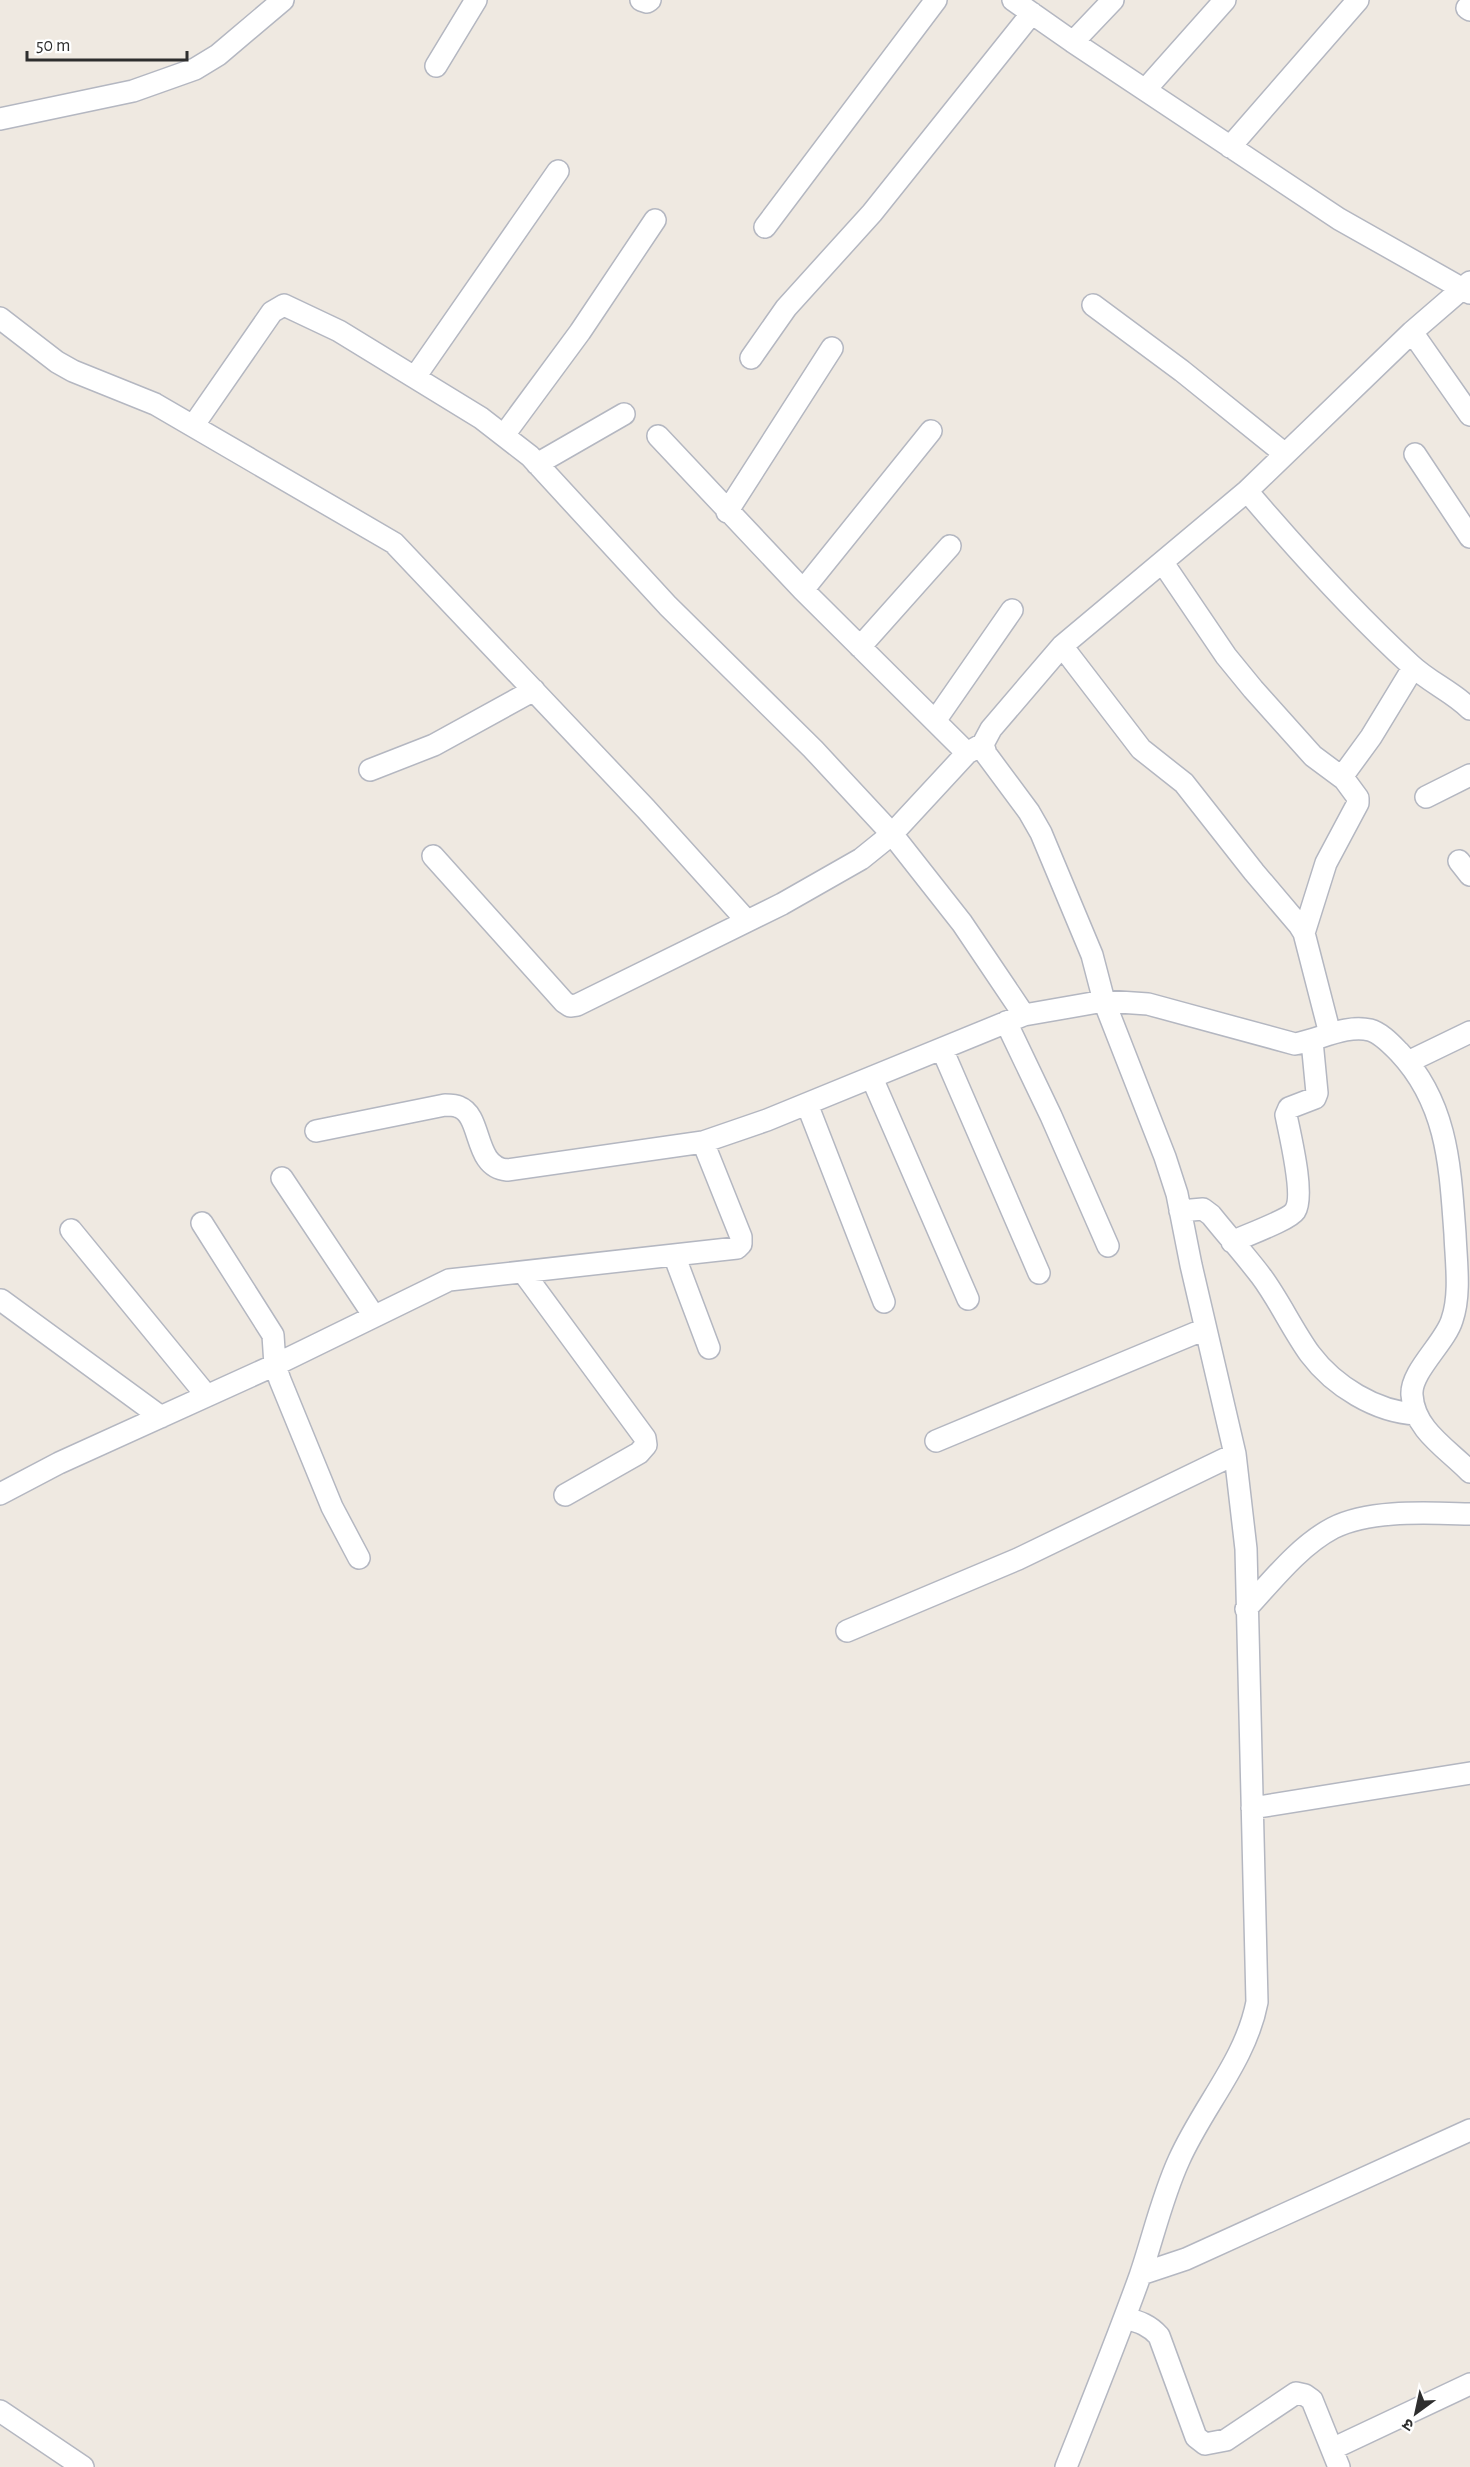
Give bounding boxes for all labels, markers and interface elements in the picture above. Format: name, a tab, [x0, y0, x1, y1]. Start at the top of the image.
scale bar	[27, 24, 188, 62]
text: 50 m	[36, 37, 70, 55]
north arrow	[1386, 2383, 1446, 2443]
text: उ	[1400, 2415, 1417, 2434]

